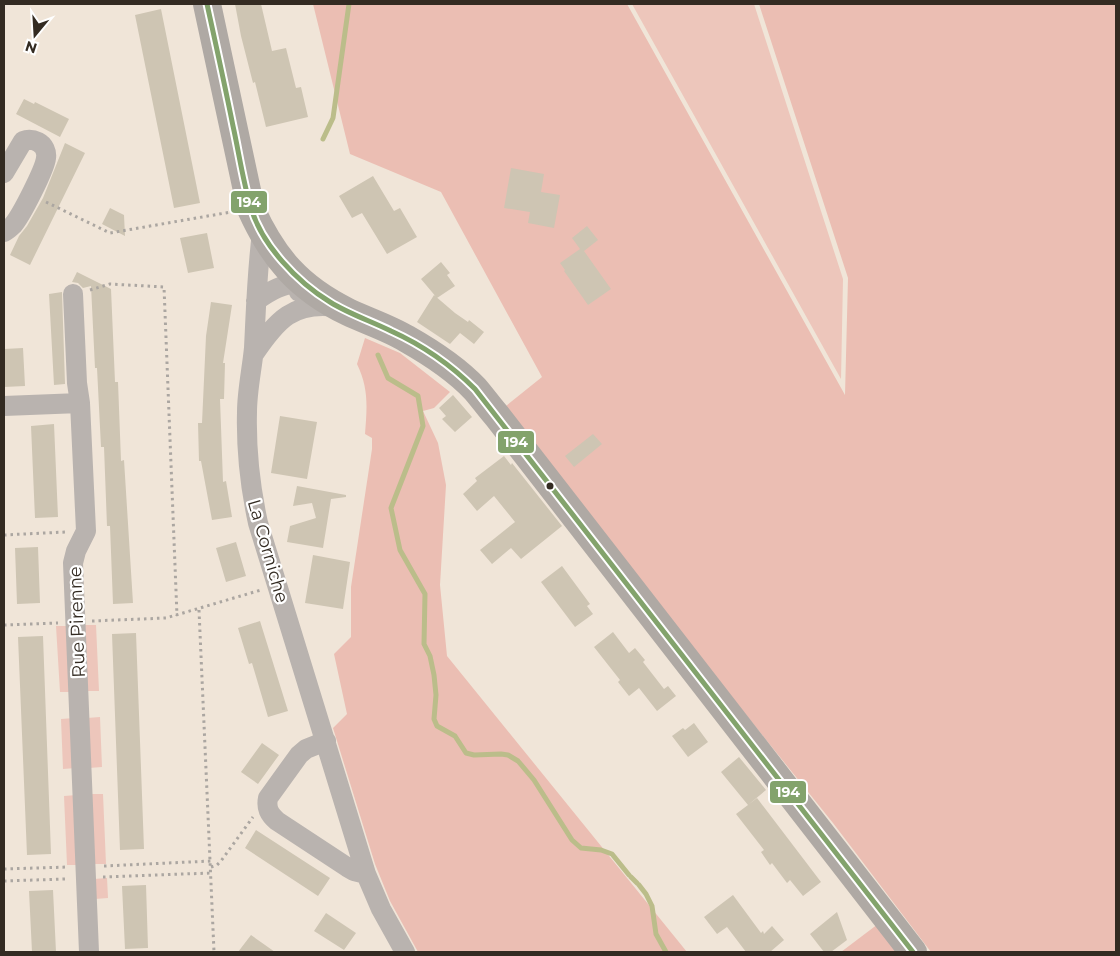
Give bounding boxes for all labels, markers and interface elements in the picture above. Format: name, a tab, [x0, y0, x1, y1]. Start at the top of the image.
north arrow	[10, 10, 60, 60]
text: N	[23, 37, 39, 58]
line badge: 194	[230, 190, 268, 214]
text: 194	[237, 193, 261, 211]
line badge: 194	[497, 430, 535, 454]
text: 194	[504, 433, 528, 451]
unlabelled marker	[545, 481, 555, 491]
street label: La Corniche	[243, 497, 293, 605]
street label: Rue Pirenne	[64, 566, 90, 678]
line badge: 194	[769, 780, 807, 804]
text: 194	[776, 783, 800, 801]

